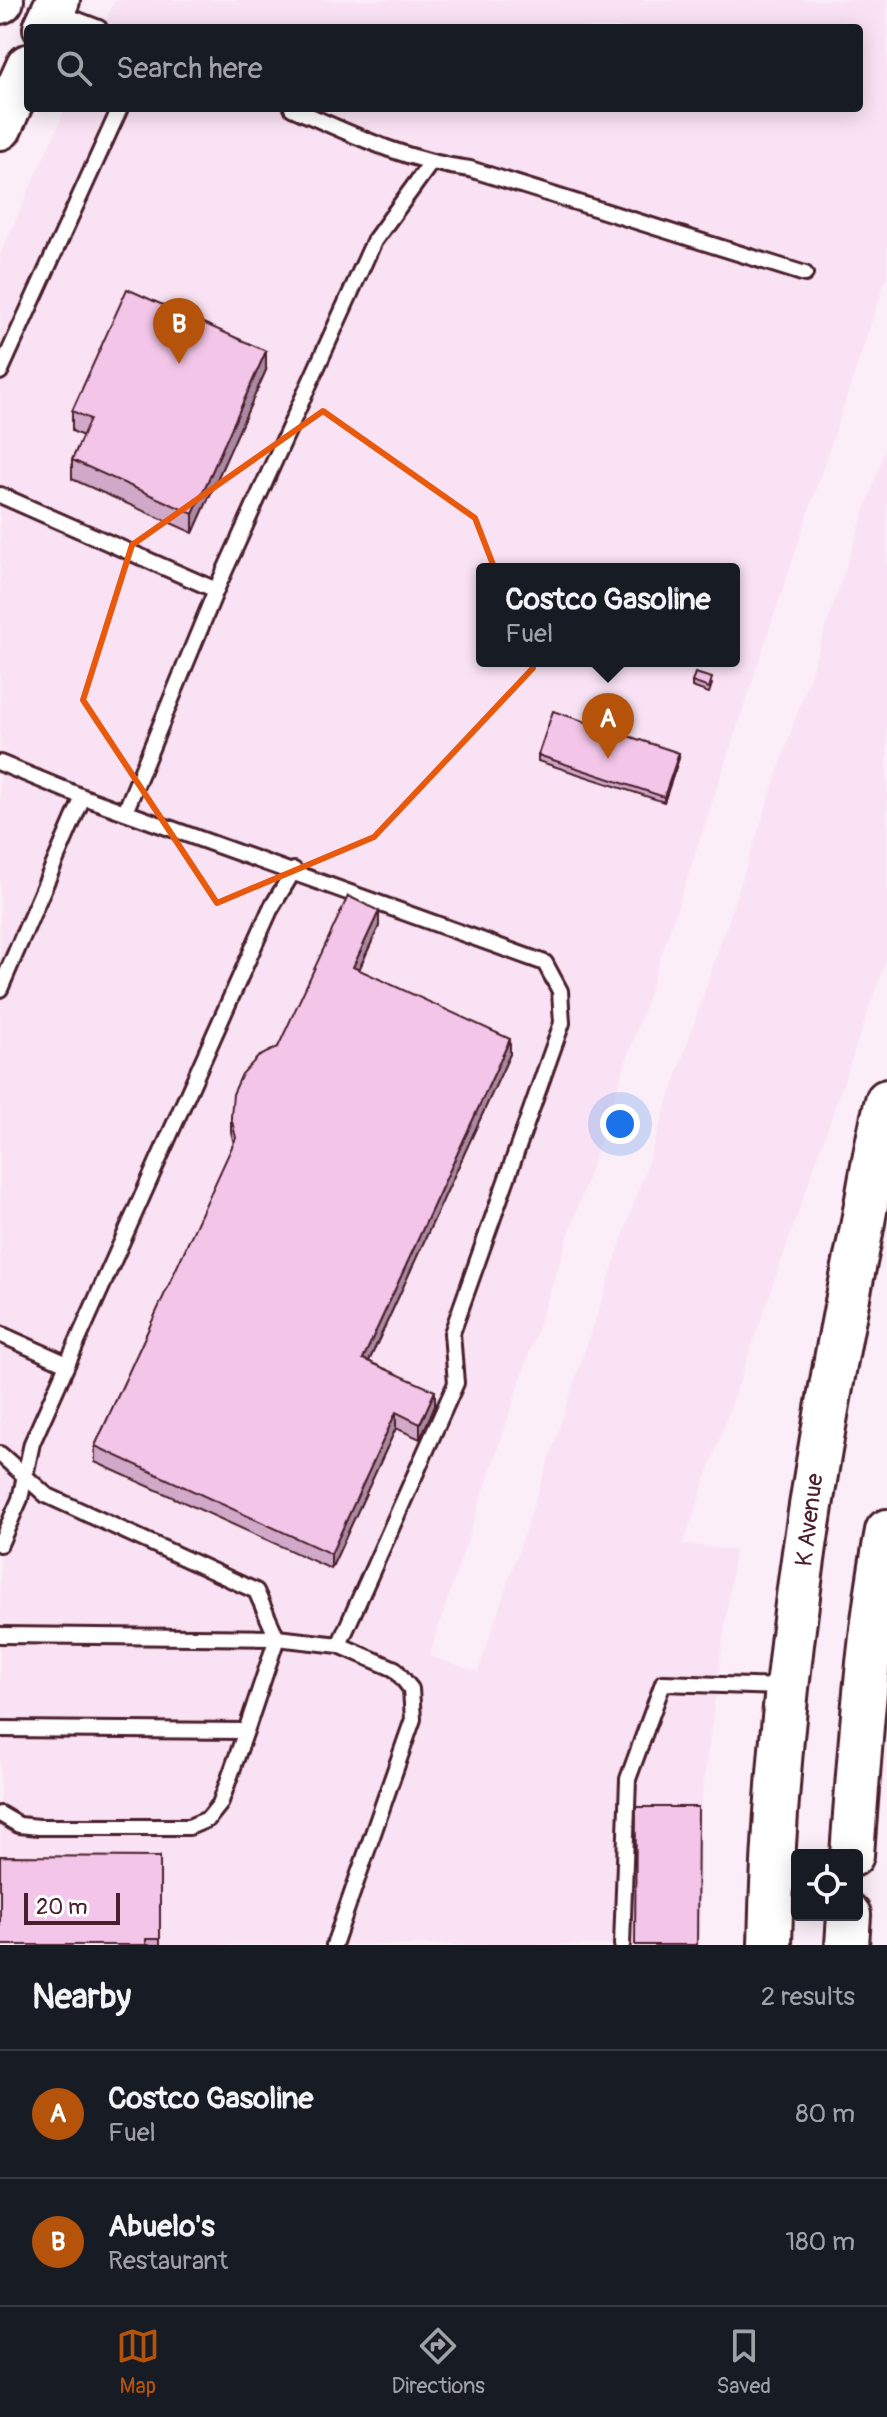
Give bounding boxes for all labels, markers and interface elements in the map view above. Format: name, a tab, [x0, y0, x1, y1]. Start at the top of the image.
search box	[24, 24, 863, 112]
icon: search	[52, 46, 96, 90]
text: Search here	[116, 50, 263, 87]
pin: B	[153, 298, 205, 364]
popup	[476, 563, 740, 667]
text: Costco Gasoline	[505, 581, 711, 618]
text: Fuel	[505, 618, 553, 650]
pin: A	[582, 693, 634, 759]
your location	[600, 1104, 640, 1144]
street label: K Avenue	[789, 1472, 830, 1568]
map controls	[791, 1849, 863, 1921]
button: locate	[791, 1849, 863, 1921]
scale bar	[24, 1889, 120, 1925]
text: 20 m	[36, 1893, 88, 1921]
text: Nearby	[32, 1976, 131, 2019]
text: 2 results	[761, 1981, 855, 2013]
text: Costco Gasoline	[108, 2080, 313, 2117]
text: A	[50, 2098, 66, 2130]
text: 80 m	[795, 2098, 855, 2130]
text: Fuel	[108, 2117, 156, 2149]
text: Abuelo's	[108, 2208, 215, 2245]
text: B	[51, 2226, 65, 2258]
text: 180 m	[785, 2226, 855, 2258]
text: Restaurant	[108, 2245, 228, 2277]
tab: Map	[116, 2324, 160, 2400]
tab: Directions	[392, 2324, 485, 2400]
tab: Saved	[717, 2324, 771, 2400]

